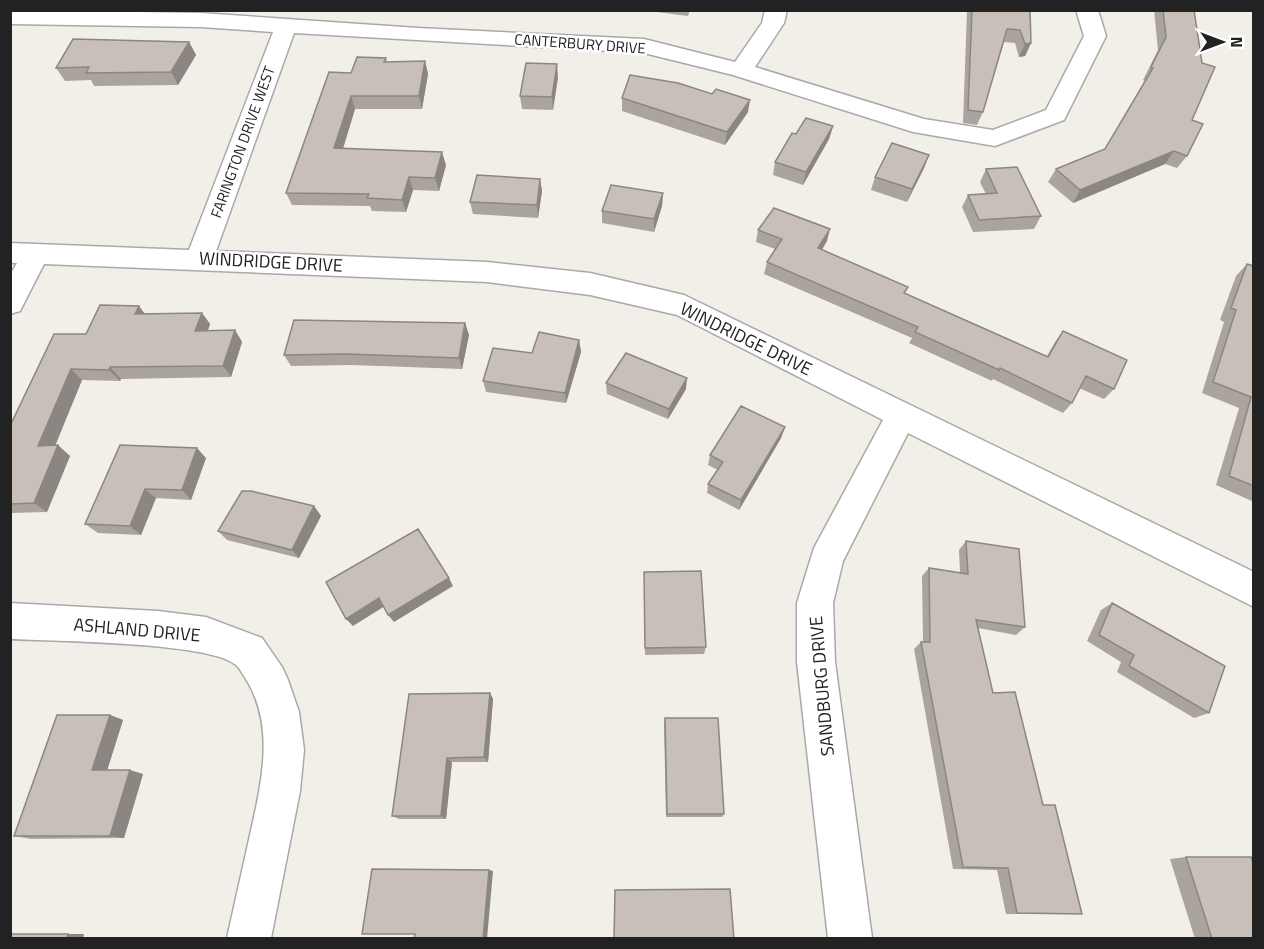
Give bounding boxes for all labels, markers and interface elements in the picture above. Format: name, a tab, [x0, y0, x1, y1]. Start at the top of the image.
north arrow	[1192, 12, 1252, 72]
street label: CANTERBURY DRIVE	[514, 27, 646, 60]
text: N	[1225, 36, 1249, 48]
street label: FARINGTON DRIVE WEST	[204, 63, 281, 221]
street label: WINDRIDGE DRIVE	[198, 244, 344, 279]
street label: WINDRIDGE DRIVE	[676, 295, 817, 382]
street label: ASHLAND DRIVE	[73, 611, 202, 648]
street label: SANDBURG DRIVE	[802, 615, 841, 757]

